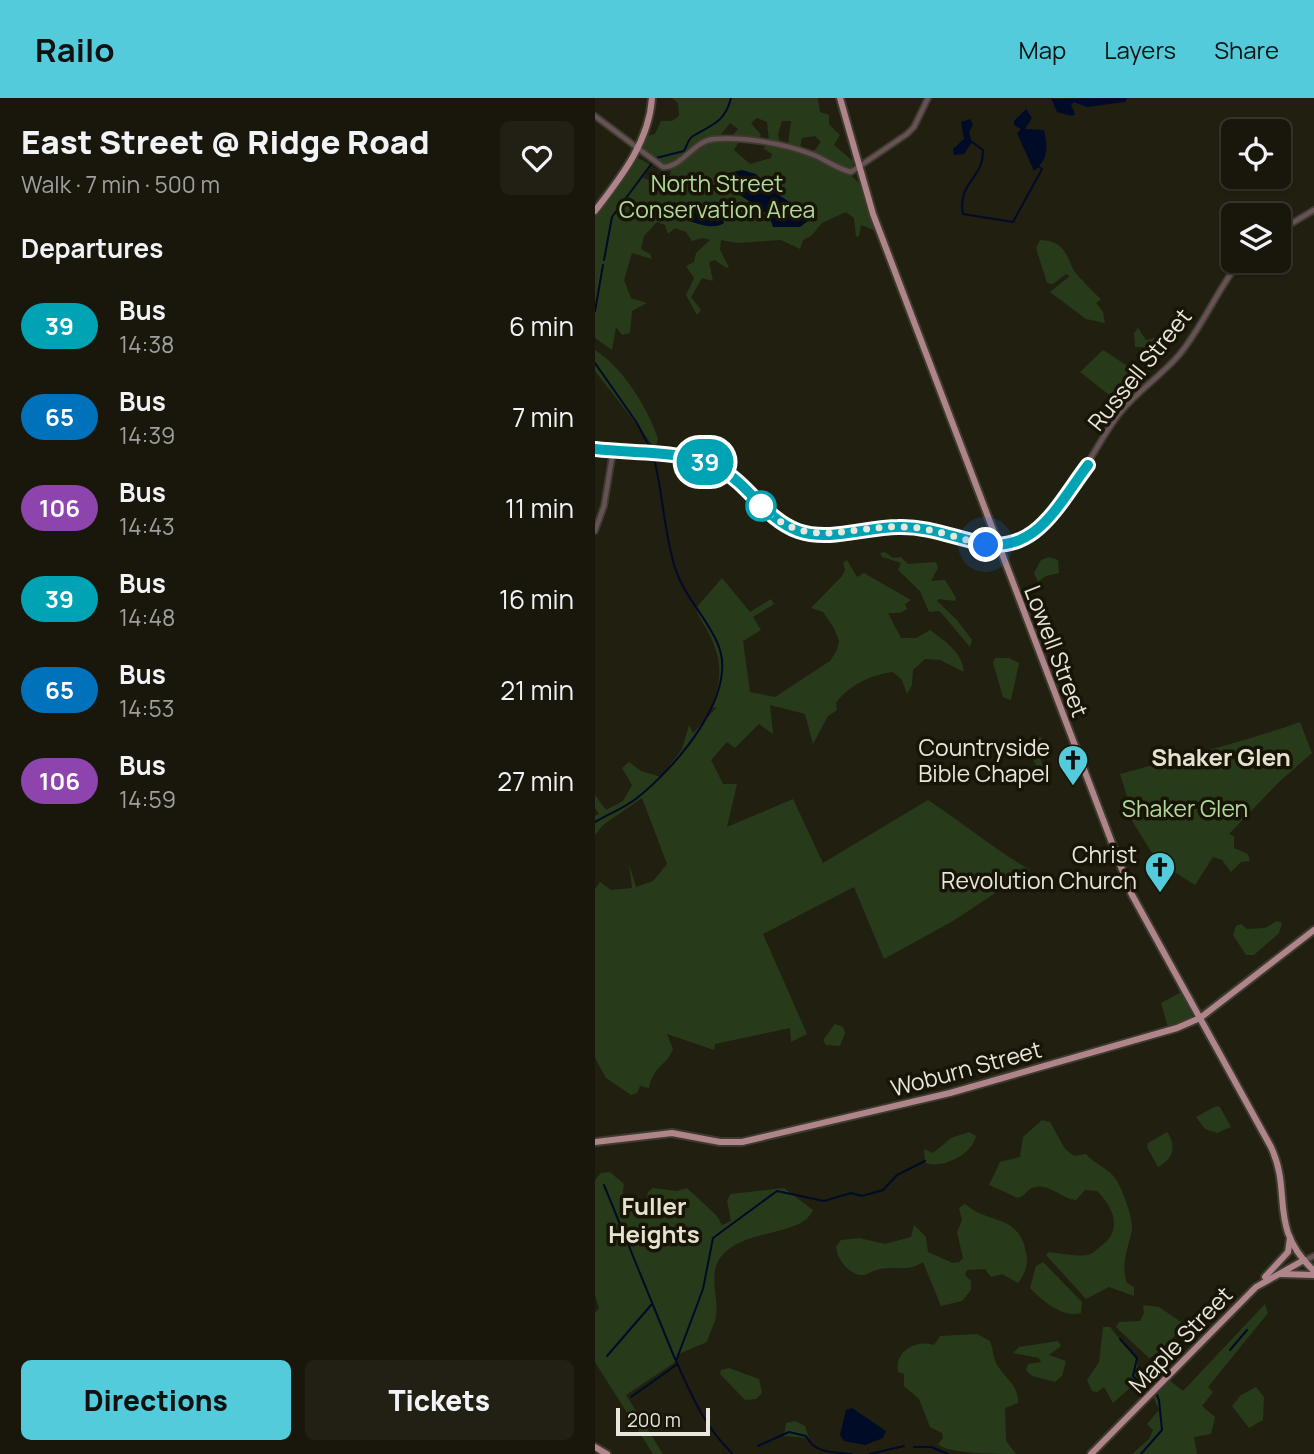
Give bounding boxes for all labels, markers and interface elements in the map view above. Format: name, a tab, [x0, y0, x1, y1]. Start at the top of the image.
text: Railo	[35, 27, 115, 72]
text: Map	[1019, 33, 1066, 66]
text: Layers	[1104, 33, 1176, 66]
text: Share	[1214, 33, 1279, 66]
text: East Street @ Ridge Road	[21, 119, 430, 164]
map controls	[1221, 119, 1291, 273]
button: locate	[1221, 119, 1291, 189]
button: heart	[500, 121, 574, 195]
park label: North Street Conservation Area	[619, 167, 815, 225]
text: Walk · 7 min · 500 m	[21, 168, 220, 200]
button: layers	[1221, 203, 1291, 273]
text: Departures	[21, 230, 163, 266]
text: Bus	[119, 292, 166, 328]
street label: Russell Street	[1080, 301, 1198, 437]
text: 6 min	[509, 308, 574, 344]
text: 39	[45, 309, 74, 342]
text: 14:38	[119, 328, 174, 360]
text: Bus	[119, 383, 166, 419]
text: 7 min	[512, 399, 574, 435]
text: 65	[45, 400, 74, 433]
text: 14:39	[119, 419, 175, 451]
line badge: 39	[673, 439, 737, 485]
text: 39	[691, 445, 719, 478]
text: Bus	[119, 474, 166, 510]
text: 11 min	[505, 490, 574, 526]
text: 106	[39, 491, 80, 524]
unlabelled marker	[746, 491, 776, 521]
text: 14:43	[119, 510, 175, 542]
your location	[968, 527, 1003, 562]
text: Bus	[119, 565, 166, 601]
text: 16 min	[499, 581, 574, 617]
street label: Lowell Street	[1017, 581, 1097, 721]
text: 39	[45, 582, 74, 615]
text: 14:48	[119, 601, 175, 633]
text: Bus	[119, 656, 166, 692]
text: 21 min	[500, 672, 574, 708]
text: 65	[45, 673, 74, 706]
text: 14:53	[119, 692, 174, 724]
place label: Countryside Bible Chapel	[918, 731, 1050, 789]
district label: Shaker Glen	[1151, 740, 1291, 773]
church icon: Countryside Bible Chapel	[1056, 743, 1090, 787]
text: Bus	[119, 747, 166, 783]
text: 27 min	[497, 763, 574, 799]
text: 106	[39, 764, 80, 797]
text: 14:59	[119, 783, 176, 815]
park label: Shaker Glen	[1122, 792, 1248, 824]
place label: Christ Revolution Church	[941, 838, 1137, 896]
church icon: Christ Revolution Church	[1143, 850, 1177, 894]
street label: Woburn Street	[887, 1032, 1045, 1104]
district label: Fuller Heights	[608, 1189, 700, 1250]
street label: Maple Street	[1121, 1279, 1239, 1399]
button: Directions	[21, 1360, 291, 1440]
button: Tickets	[305, 1360, 574, 1440]
scale bar	[616, 1405, 711, 1437]
text: 200 m	[627, 1407, 681, 1433]

